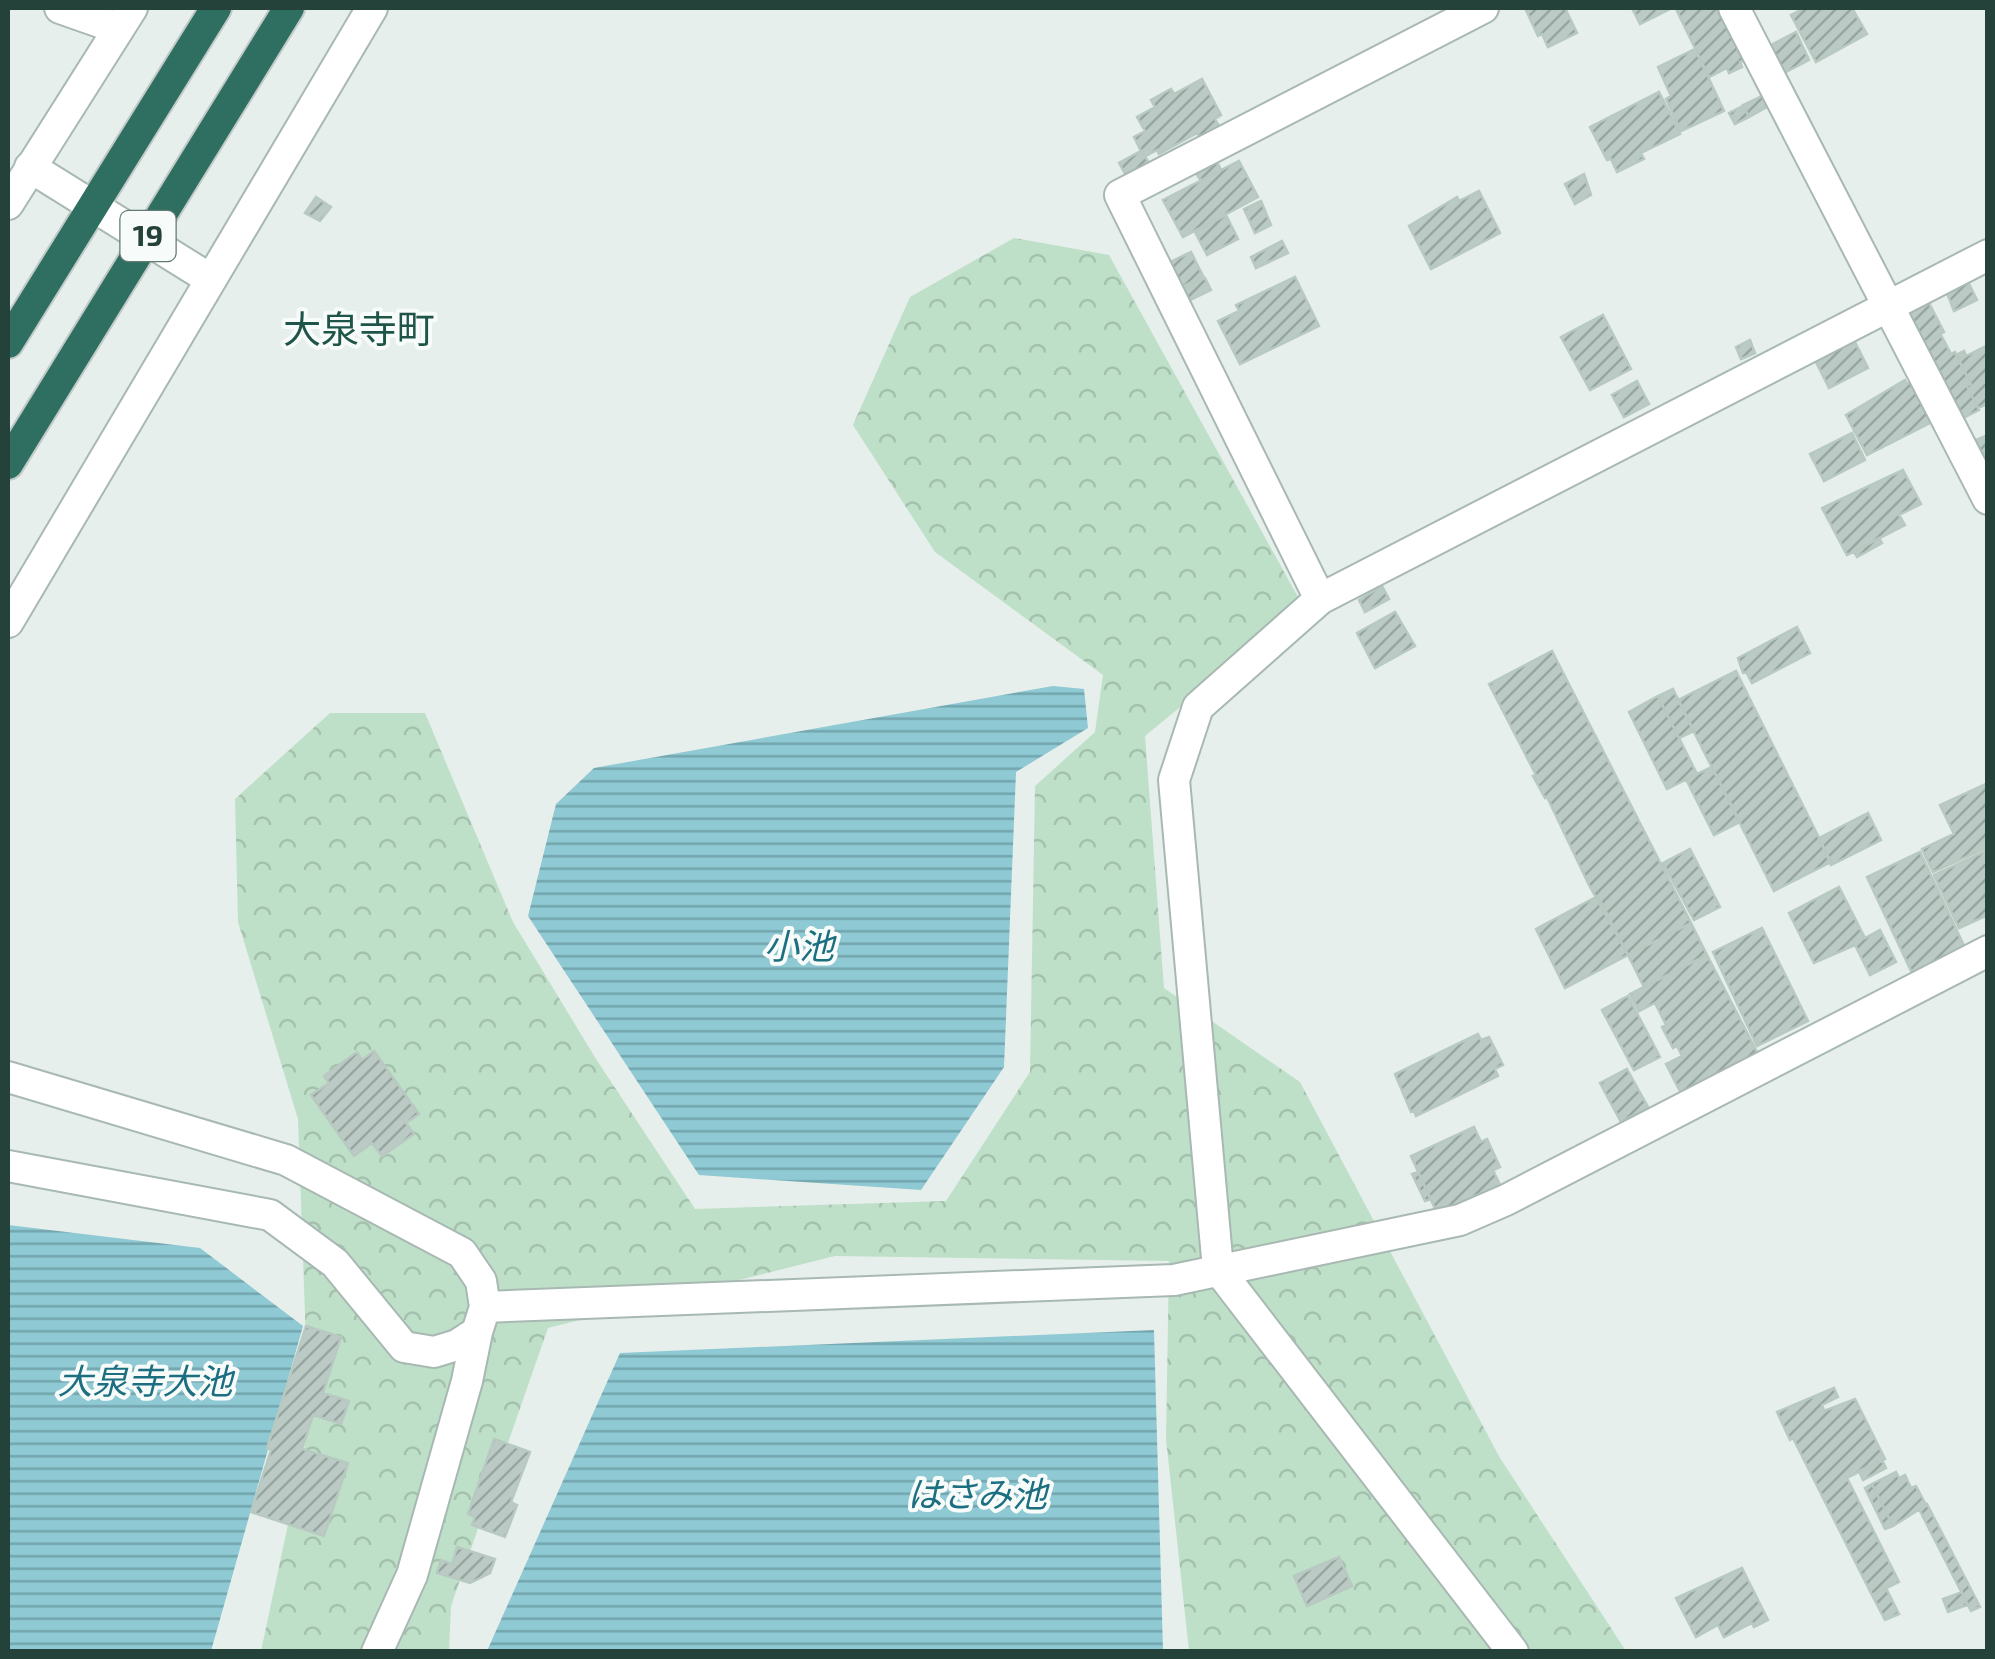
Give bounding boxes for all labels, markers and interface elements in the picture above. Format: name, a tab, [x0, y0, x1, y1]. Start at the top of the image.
road number: 19	[120, 211, 176, 261]
district label: 大泉寺町	[283, 305, 435, 351]
water label: 小池	[764, 924, 837, 966]
water label: 大泉寺大池	[57, 1359, 235, 1401]
water label: はさみ池	[907, 1472, 1050, 1514]

